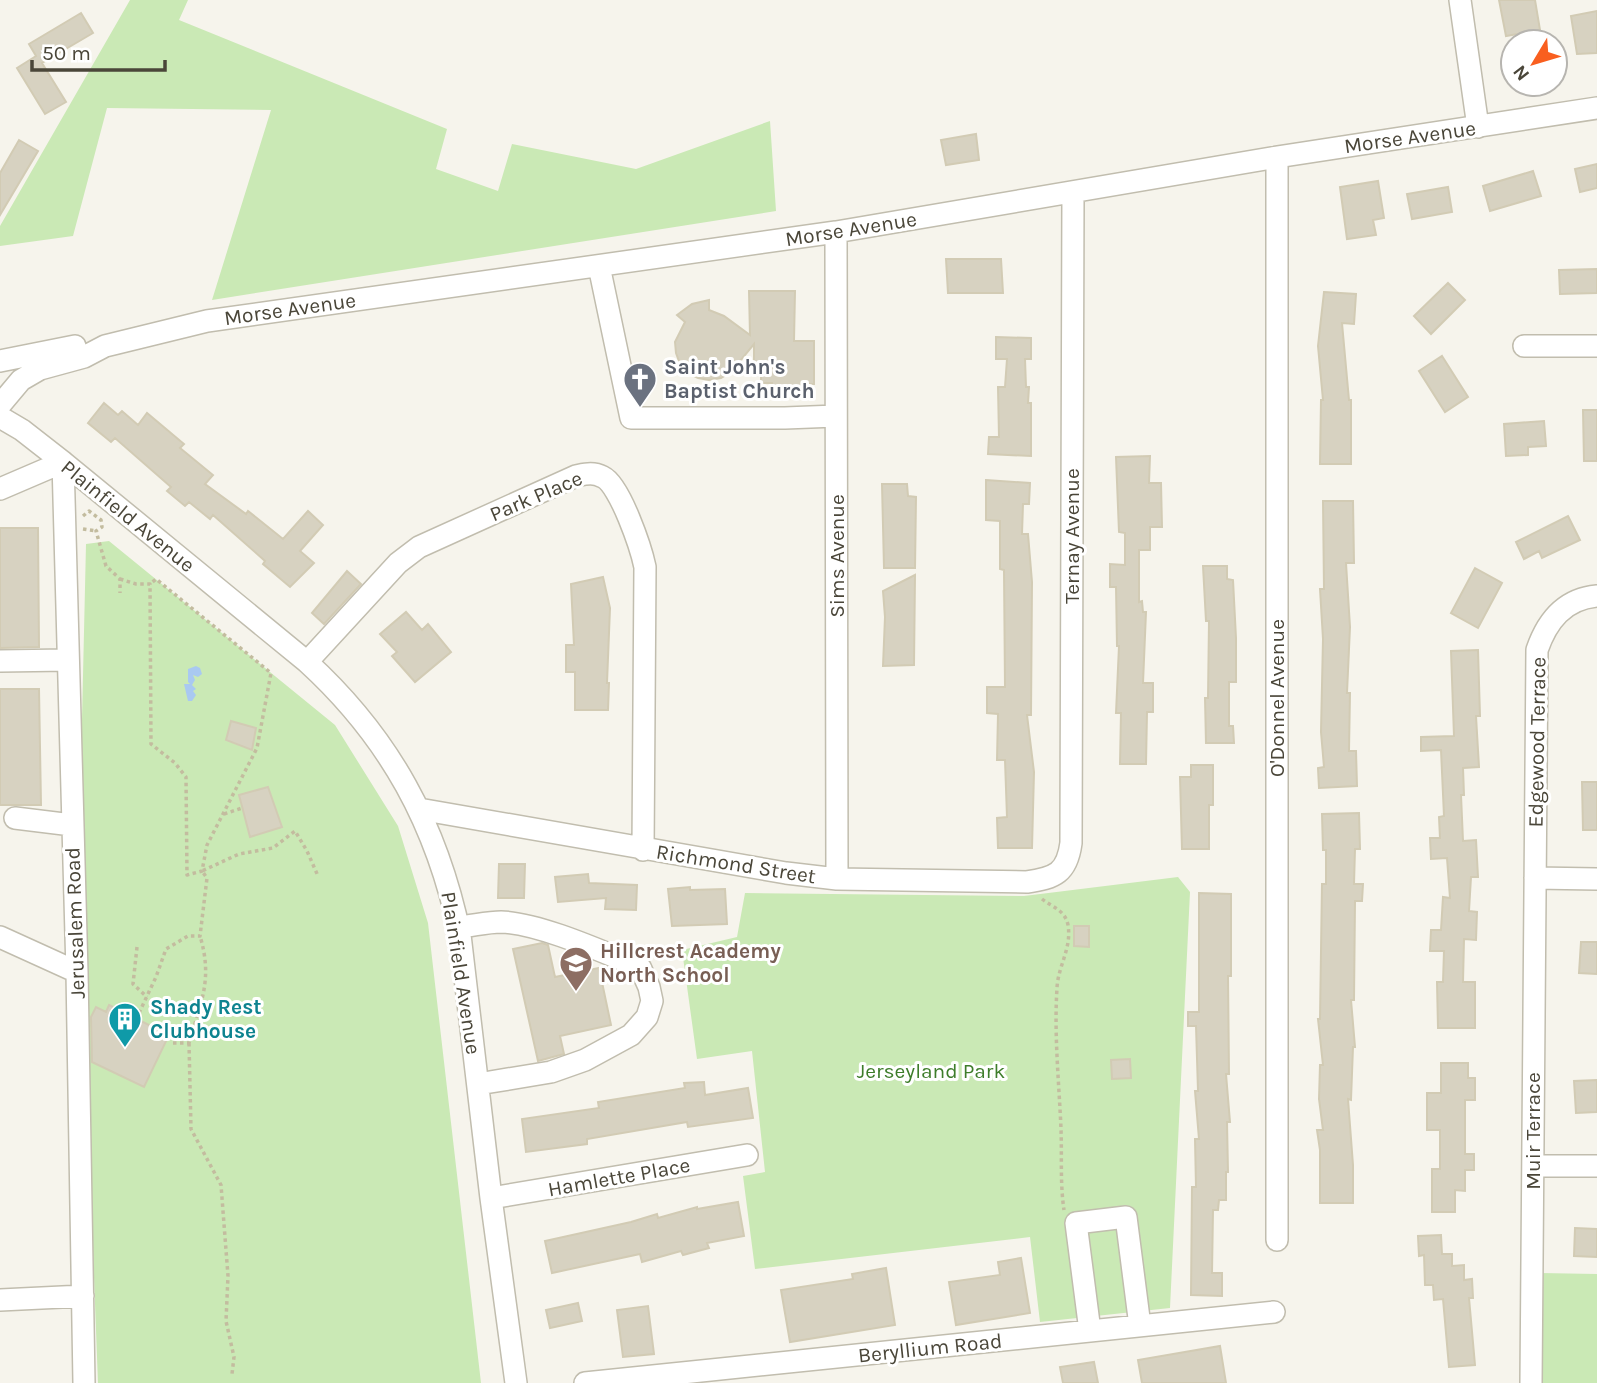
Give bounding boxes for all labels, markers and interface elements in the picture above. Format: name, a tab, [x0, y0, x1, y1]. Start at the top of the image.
scale bar	[32, 28, 164, 72]
north arrow	[1499, 28, 1569, 98]
text: 50 m	[42, 41, 91, 65]
text: N	[1509, 61, 1534, 85]
street label: Morse Avenue	[1343, 116, 1477, 158]
street label: Morse Avenue	[784, 207, 918, 251]
street label: Morse Avenue	[223, 288, 357, 330]
place label: Saint John's Baptist Church	[664, 355, 815, 403]
church icon: Saint John's Baptist Church	[621, 360, 659, 409]
street label: Plainfield Avenue	[56, 455, 200, 577]
street label: Park Place	[486, 466, 586, 526]
street label: Ternay Avenue	[1060, 468, 1084, 604]
street label: Sims Avenue	[825, 494, 849, 618]
street label: O'Donnel Avenue	[1265, 619, 1289, 777]
street label: Edgewood Terrace	[1524, 657, 1550, 827]
street label: Richmond Street	[654, 840, 818, 889]
street label: Jerusalem Road	[60, 847, 90, 999]
street label: Plainfield Avenue	[436, 890, 486, 1056]
place label: Hillcrest Academy North School	[600, 939, 781, 987]
school or university icon: Hillcrest Academy North School	[557, 944, 595, 993]
place label: Shady Rest Clubhouse	[150, 995, 262, 1043]
building icon: Shady Rest Clubhouse	[106, 1000, 144, 1049]
park label: Jerseyland Park	[857, 1059, 1005, 1083]
street label: Muir Terrace	[1521, 1072, 1545, 1190]
street label: Hamlette Place	[546, 1153, 692, 1201]
street label: Beryllium Road	[857, 1328, 1003, 1368]

